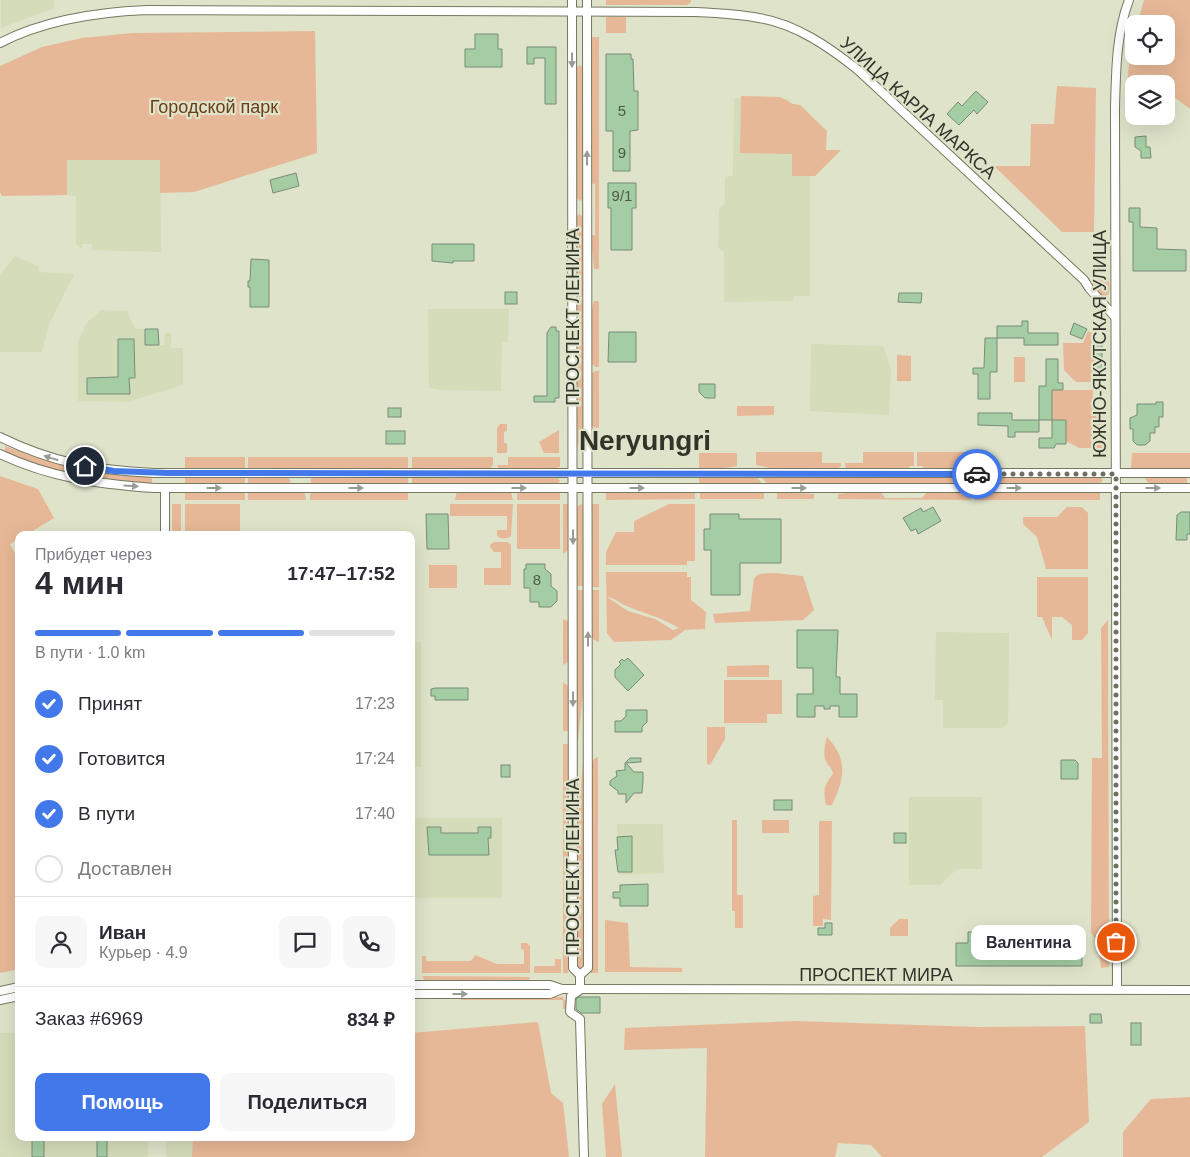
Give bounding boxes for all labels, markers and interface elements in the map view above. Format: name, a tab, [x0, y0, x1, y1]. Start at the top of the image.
map controls	[1125, 15, 1175, 125]
button: locate	[1125, 15, 1175, 65]
street label: УЛИЦА КАРЛА МАРКСА	[836, 33, 1000, 183]
one-way arrow	[568, 53, 576, 69]
button: layers	[1125, 75, 1175, 125]
park label: Городской парк	[150, 97, 278, 117]
house number: 5	[618, 102, 626, 119]
house number: 9	[618, 144, 626, 161]
one-way arrow	[583, 150, 591, 166]
house number: 9/1	[612, 187, 632, 204]
street label: ПРОСПЕКТ ЛЕНИНА	[563, 228, 583, 406]
street label: ЮЖНО-ЯКУТСКАЯ УЛИЦА	[1090, 230, 1110, 458]
district label: Neryungri	[579, 425, 711, 456]
pin	[64, 445, 106, 487]
courier	[952, 449, 1002, 499]
icon: home	[71, 452, 99, 480]
one-way arrow	[43, 454, 58, 462]
icon: car	[963, 460, 991, 488]
one-way arrow	[124, 483, 140, 491]
one-way arrow	[206, 484, 222, 492]
one-way arrow	[349, 484, 365, 492]
one-way arrow	[511, 484, 527, 492]
one-way arrow	[629, 484, 645, 492]
one-way arrow	[792, 484, 808, 492]
one-way arrow	[1007, 484, 1023, 492]
one-way arrow	[1145, 484, 1161, 492]
one-way arrow	[569, 529, 577, 545]
text: Прибудет через	[35, 546, 152, 563]
text: 17:47–17:52	[287, 563, 395, 584]
text: 4 мин	[35, 565, 124, 601]
house number: 8	[533, 571, 541, 588]
one-way arrow	[584, 631, 592, 647]
text: В пути · 1.0 km	[35, 644, 145, 661]
icon: check	[35, 690, 63, 718]
one-way arrow	[569, 691, 577, 707]
text: Принят	[78, 693, 142, 714]
text: 17:23	[355, 695, 395, 712]
icon: check	[35, 745, 63, 773]
text: Готовится	[78, 748, 165, 769]
text: 17:24	[355, 750, 395, 767]
street label: ПРОСПЕКТ ЛЕНИНА	[563, 778, 583, 956]
icon: check	[35, 800, 63, 828]
text: В пути	[78, 803, 135, 824]
text: 17:40	[355, 805, 395, 822]
text: Доставлен	[78, 858, 172, 879]
button: person	[35, 916, 87, 968]
button: chat	[279, 916, 331, 968]
button: phone	[343, 916, 395, 968]
pin	[1095, 921, 1137, 963]
text: Иван	[99, 922, 146, 943]
callout: Валентина	[971, 924, 1086, 960]
icon: bag	[1102, 928, 1130, 956]
text: Валентина	[986, 934, 1071, 951]
text: Курьер · 4.9	[99, 944, 188, 961]
street label: ПРОСПЕКТ МИРА	[799, 965, 953, 985]
one-way arrow	[452, 990, 468, 998]
text: Заказ #6969	[35, 1008, 143, 1029]
text: 834 ₽	[347, 1009, 395, 1030]
button: Помощь	[35, 1073, 210, 1131]
button: Поделиться	[220, 1073, 395, 1131]

